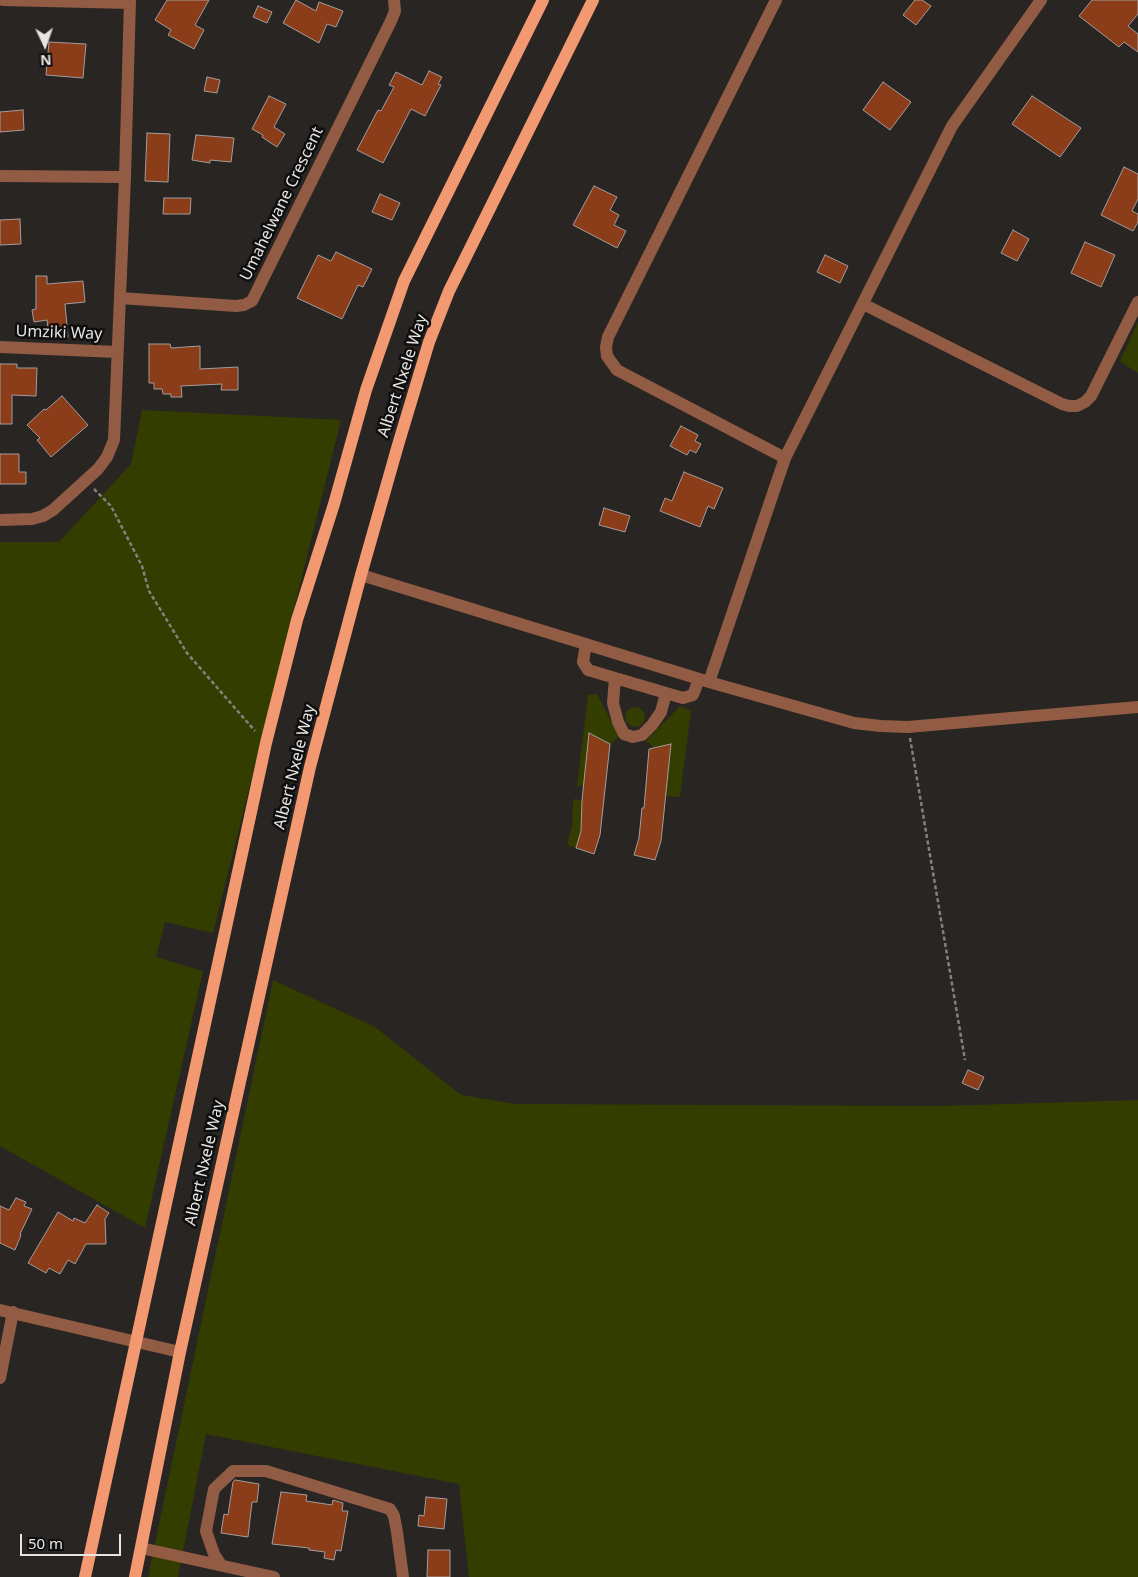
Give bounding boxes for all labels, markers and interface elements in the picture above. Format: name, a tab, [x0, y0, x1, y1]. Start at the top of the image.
north arrow	[20, 20, 70, 70]
text: N	[40, 51, 52, 70]
street label: Umahelwane Crescent	[236, 124, 328, 284]
street label: Albert Nxele Way	[374, 312, 432, 440]
street label: Umziki Way	[15, 322, 103, 344]
street label: Albert Nxele Way	[270, 703, 320, 831]
street label: Albert Nxele Way	[181, 1098, 229, 1228]
scale bar	[22, 1524, 124, 1556]
text: 50 m	[28, 1533, 63, 1553]

